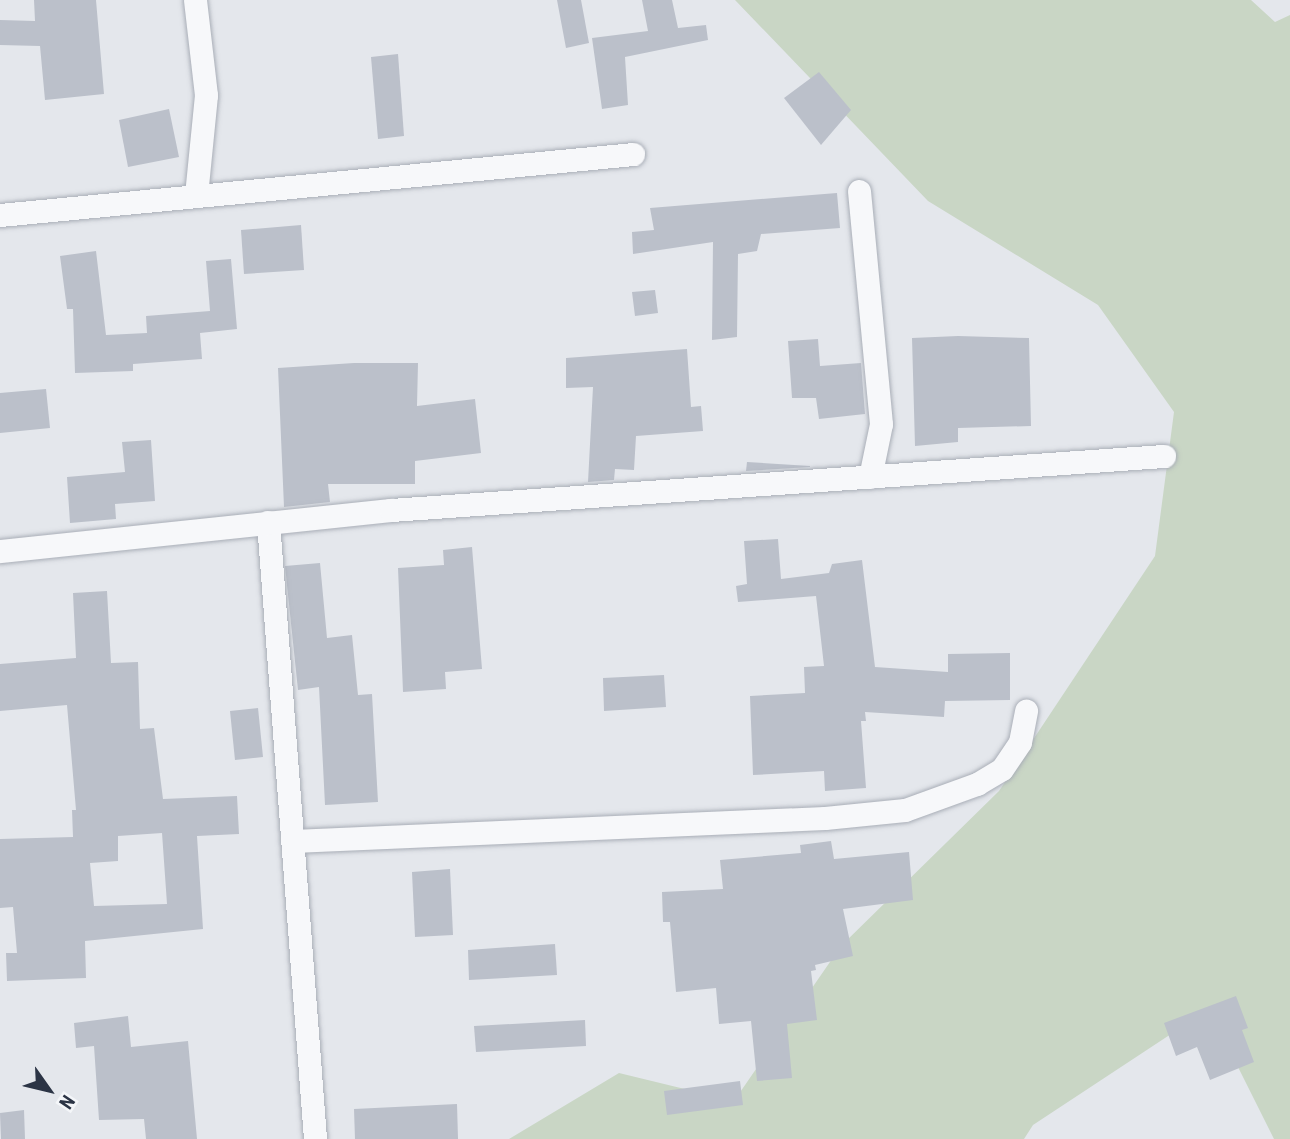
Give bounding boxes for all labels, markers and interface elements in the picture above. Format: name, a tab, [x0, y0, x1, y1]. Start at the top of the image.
north arrow	[14, 1055, 84, 1125]
text: N	[54, 1091, 80, 1113]

